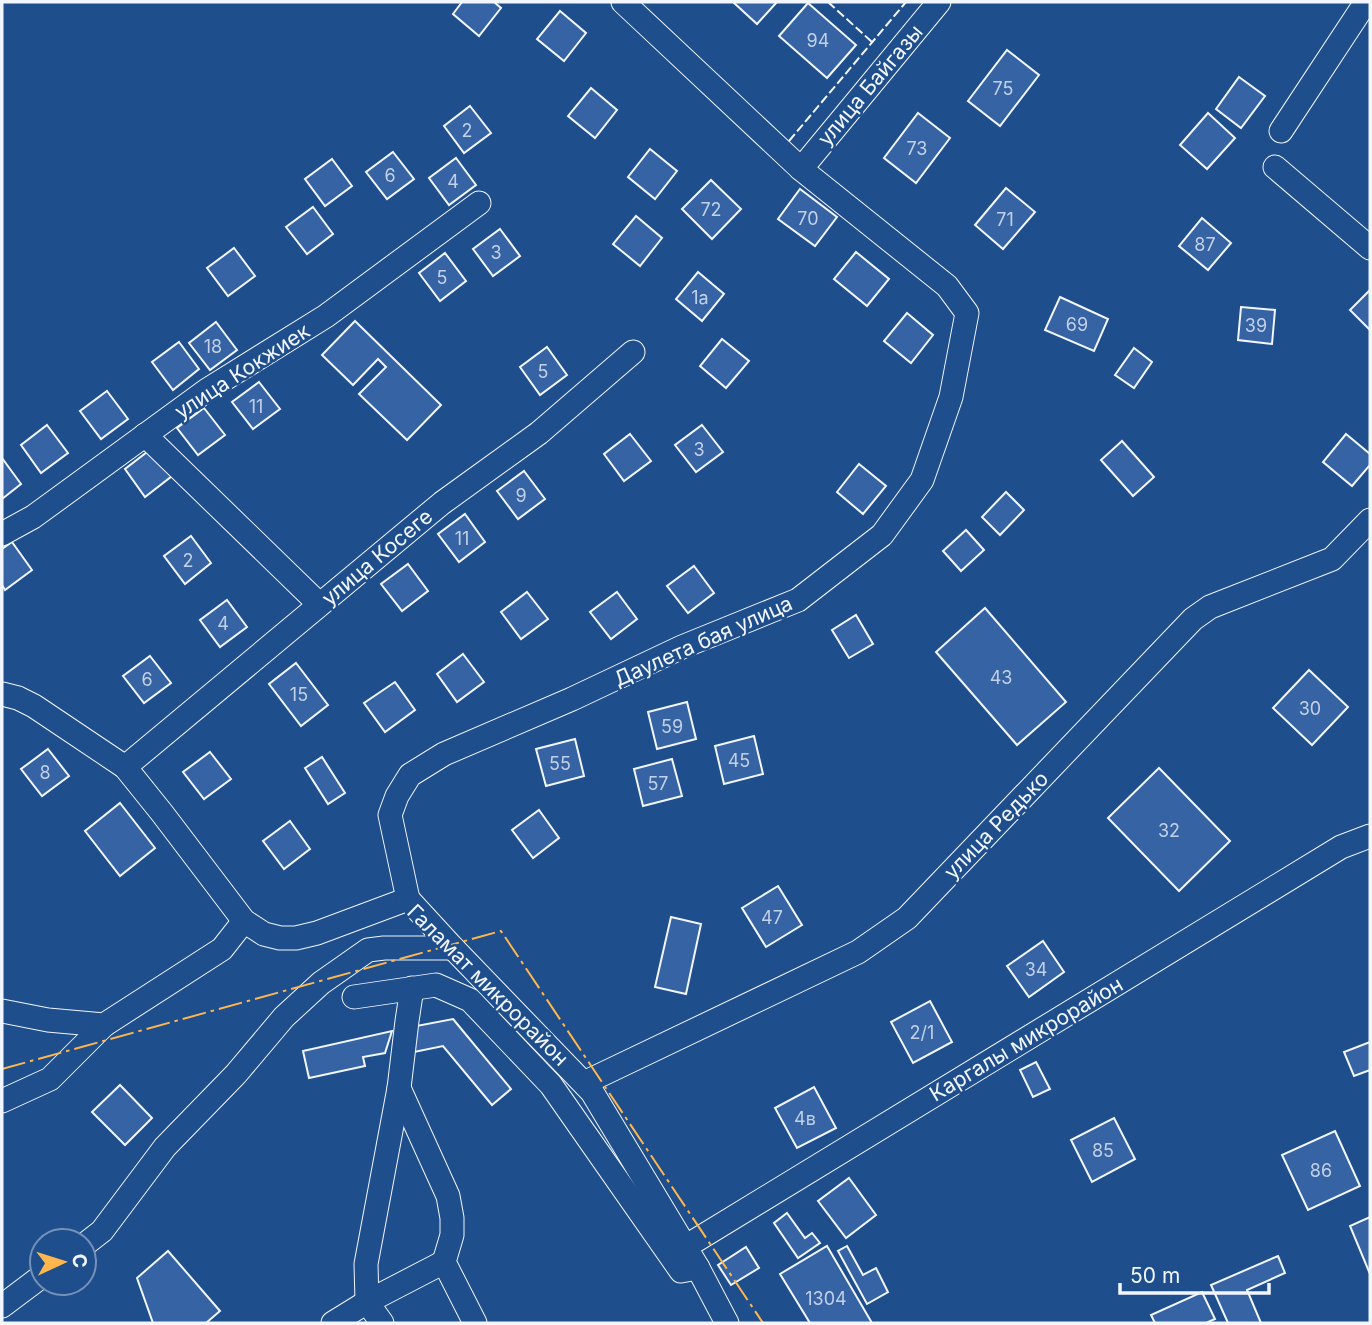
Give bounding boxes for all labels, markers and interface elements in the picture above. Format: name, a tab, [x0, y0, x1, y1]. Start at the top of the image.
street label: улица Байгазы	[812, 19, 928, 151]
house number: 94	[807, 30, 829, 51]
house number: 75	[993, 78, 1013, 99]
house number: 2	[462, 120, 472, 141]
house number: 73	[906, 138, 928, 159]
house number: 6	[384, 165, 396, 186]
house number: 4	[447, 171, 459, 192]
house number: 72	[700, 199, 722, 220]
house number: 70	[797, 208, 819, 229]
house number: 71	[996, 209, 1014, 230]
house number: 87	[1194, 234, 1216, 255]
house number: 3	[490, 242, 502, 263]
house number: 5	[437, 267, 447, 288]
house number: 1а	[691, 287, 709, 308]
house number: 69	[1066, 314, 1088, 335]
house number: 39	[1245, 315, 1267, 336]
street label: улица Кокжиек	[170, 318, 315, 424]
house number: 18	[204, 336, 222, 357]
house number: 5	[538, 361, 548, 382]
house number: 11	[249, 396, 263, 417]
house number: 3	[693, 439, 705, 460]
house number: 9	[515, 485, 527, 506]
street label: улица Косеге	[317, 503, 437, 611]
house number: 11	[455, 528, 469, 549]
house number: 2	[183, 550, 193, 571]
street label: Даулета бая улица	[610, 590, 796, 692]
house number: 4	[217, 613, 229, 634]
house number: 43	[990, 667, 1012, 688]
house number: 6	[141, 669, 153, 690]
house number: 15	[290, 684, 308, 705]
house number: 30	[1299, 698, 1321, 719]
house number: 59	[661, 716, 683, 737]
house number: 45	[728, 750, 750, 771]
house number: 55	[549, 753, 571, 774]
house number: 8	[39, 762, 51, 783]
street label: улица Редько	[939, 766, 1053, 884]
house number: 57	[647, 773, 669, 794]
house number: 32	[1158, 820, 1180, 841]
street label: Галамат микрорайон	[402, 899, 574, 1071]
house number: 47	[761, 907, 783, 928]
house number: 34	[1025, 959, 1047, 980]
street label: Каргалы микрорайон	[925, 971, 1127, 1107]
house number: 2/1	[910, 1022, 934, 1043]
house number: 4в	[794, 1108, 816, 1129]
house number: 85	[1092, 1140, 1114, 1161]
house number: 86	[1310, 1160, 1332, 1181]
north arrow	[28, 1227, 98, 1297]
scale bar	[1120, 1252, 1269, 1296]
text: С	[67, 1253, 91, 1269]
text: 50 m	[1130, 1263, 1180, 1288]
house number: 1304	[805, 1288, 847, 1309]

